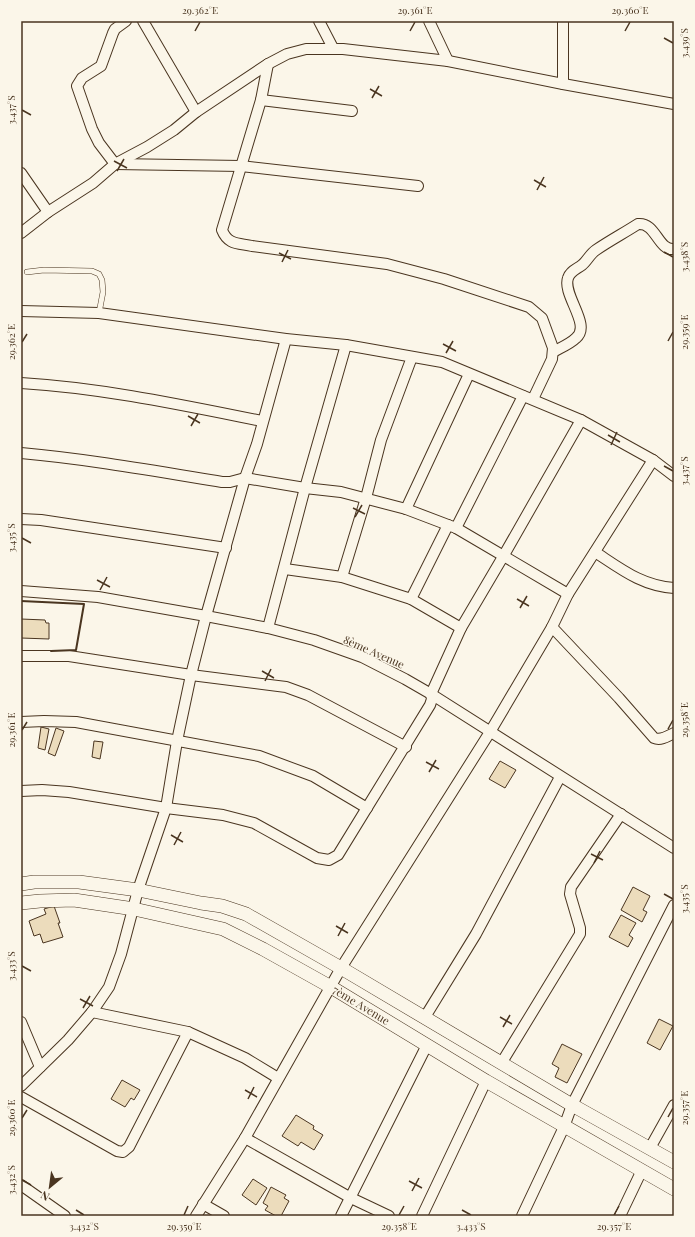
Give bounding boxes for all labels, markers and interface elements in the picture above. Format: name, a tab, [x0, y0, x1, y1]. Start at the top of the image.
text: 29.362°E	[182, 3, 218, 17]
text: 29.361°E	[397, 3, 433, 17]
text: 29.360°E	[611, 3, 649, 17]
text: 3.439°S	[677, 28, 691, 58]
text: 3.437°S	[4, 95, 18, 125]
text: 3.438°S	[677, 242, 691, 272]
text: 29.359°E	[677, 314, 691, 350]
text: 29.362°E	[4, 324, 18, 360]
text: 3.437°S	[677, 456, 691, 486]
text: 3.435°S	[4, 523, 18, 553]
street label: 8ème Avenue	[341, 631, 407, 672]
text: 29.358°E	[677, 702, 691, 738]
text: 29.361°E	[4, 712, 18, 748]
text: 3.435°S	[677, 884, 691, 914]
text: 3.433°S	[4, 951, 18, 981]
street label: 7ème Avenue	[330, 982, 393, 1028]
text: 29.357°E	[677, 1091, 691, 1125]
text: 29.360°E	[4, 1099, 18, 1137]
text: 3.432°S	[4, 1165, 18, 1195]
north arrow	[30, 1167, 70, 1207]
text: N	[38, 1188, 52, 1205]
text: 3.432°S	[69, 1219, 99, 1233]
text: 29.359°E	[166, 1219, 202, 1233]
text: 29.358°E	[381, 1219, 417, 1233]
text: 3.433°S	[456, 1219, 486, 1233]
text: 29.357°E	[597, 1219, 631, 1233]

